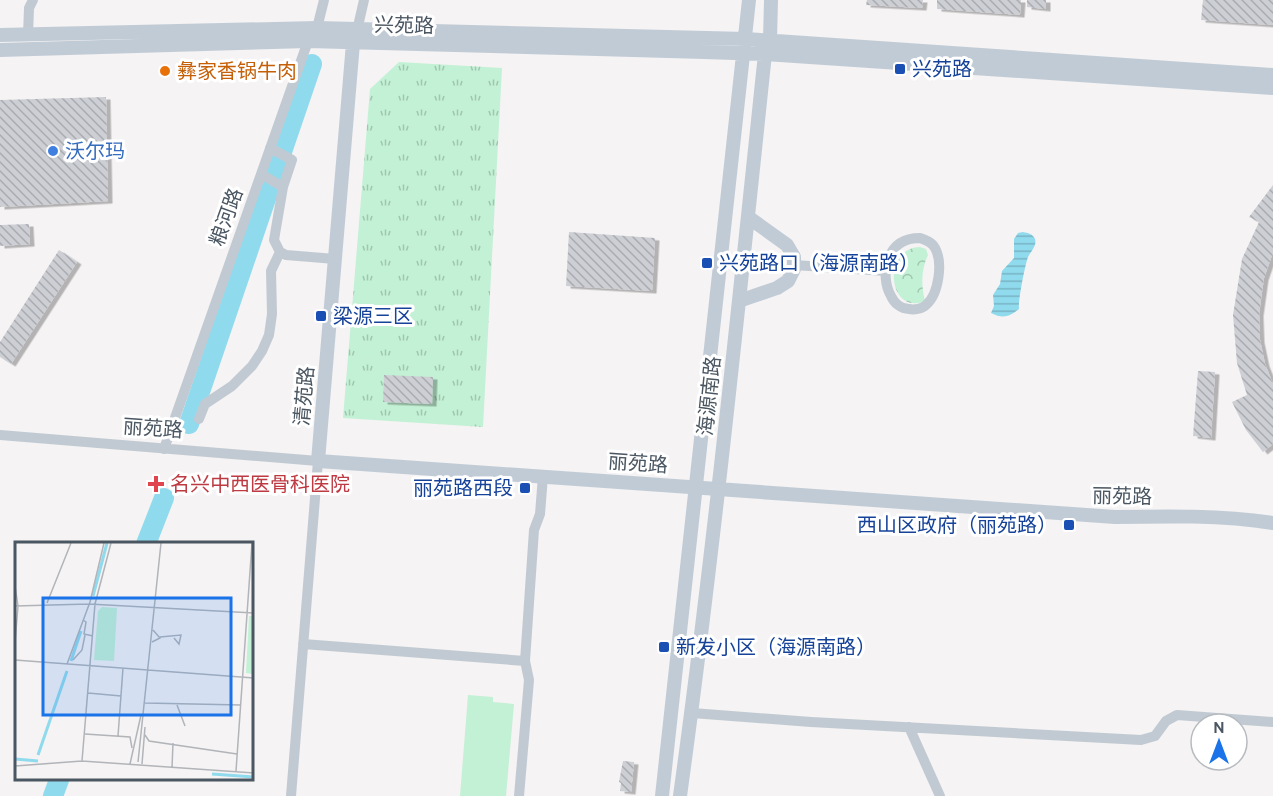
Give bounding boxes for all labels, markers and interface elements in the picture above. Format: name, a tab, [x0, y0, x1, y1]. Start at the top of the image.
street label: 兴苑路	[374, 12, 434, 38]
place label: 兴苑路	[912, 57, 972, 81]
place label: 彝家香锅牛肉	[177, 59, 297, 83]
marker: 兴苑路	[893, 62, 907, 76]
marker: 彝家香锅牛肉	[158, 64, 172, 78]
place label: 沃尔玛	[65, 139, 125, 163]
marker: 沃尔玛	[46, 144, 60, 158]
street label: 粮河路	[204, 185, 248, 249]
place label: 兴苑路口（海源南路）	[719, 251, 919, 275]
marker: 兴苑路口（海源南路）	[700, 256, 714, 270]
place label: 梁源三区	[333, 304, 413, 328]
marker: 梁源三区	[314, 309, 328, 323]
street label: 海源南路	[693, 355, 725, 437]
street label: 清苑路	[289, 365, 319, 427]
street label: 丽苑路	[122, 414, 184, 442]
street label: 丽苑路	[607, 449, 669, 477]
place label: 名兴中西医骨科医院	[170, 472, 350, 496]
marker: 名兴中西医骨科医院	[147, 475, 165, 493]
place label: 丽苑路西段	[413, 476, 513, 500]
marker: 丽苑路西段	[518, 481, 532, 495]
street label: 丽苑路	[1092, 483, 1152, 509]
place label: 西山区政府（丽苑路）	[857, 513, 1057, 537]
marker: 西山区政府（丽苑路）	[1062, 518, 1076, 532]
inset map	[15, 542, 254, 781]
place label: 新发小区（海源南路）	[676, 635, 876, 659]
marker: 新发小区（海源南路）	[657, 640, 671, 654]
north arrow	[1189, 712, 1249, 772]
text: N	[1213, 718, 1225, 737]

